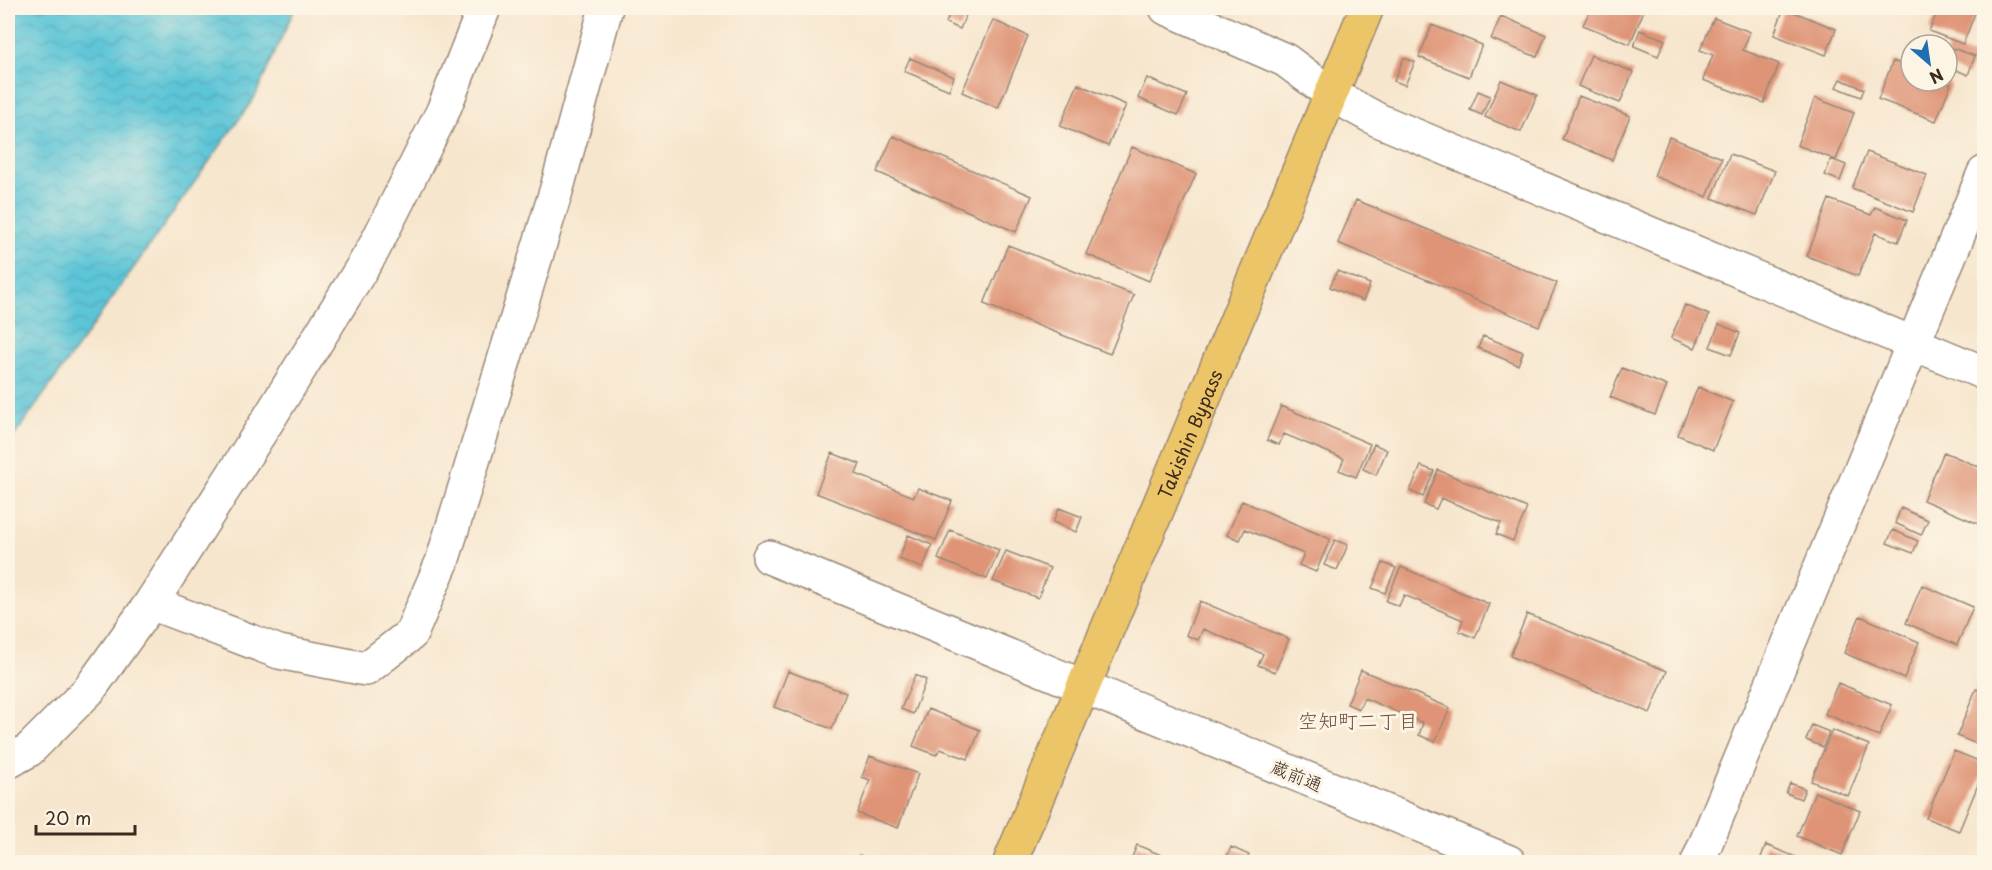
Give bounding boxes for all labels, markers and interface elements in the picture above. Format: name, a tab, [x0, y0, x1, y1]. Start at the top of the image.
north arrow	[1899, 33, 1959, 93]
text: N	[1925, 63, 1948, 91]
street label: Takishin Bypass	[1150, 365, 1228, 503]
district label: 空知町二丁目	[1298, 705, 1418, 735]
street label: 蔵前通	[1267, 752, 1327, 798]
scale bar	[36, 798, 135, 836]
text: 20 m	[45, 804, 91, 831]

